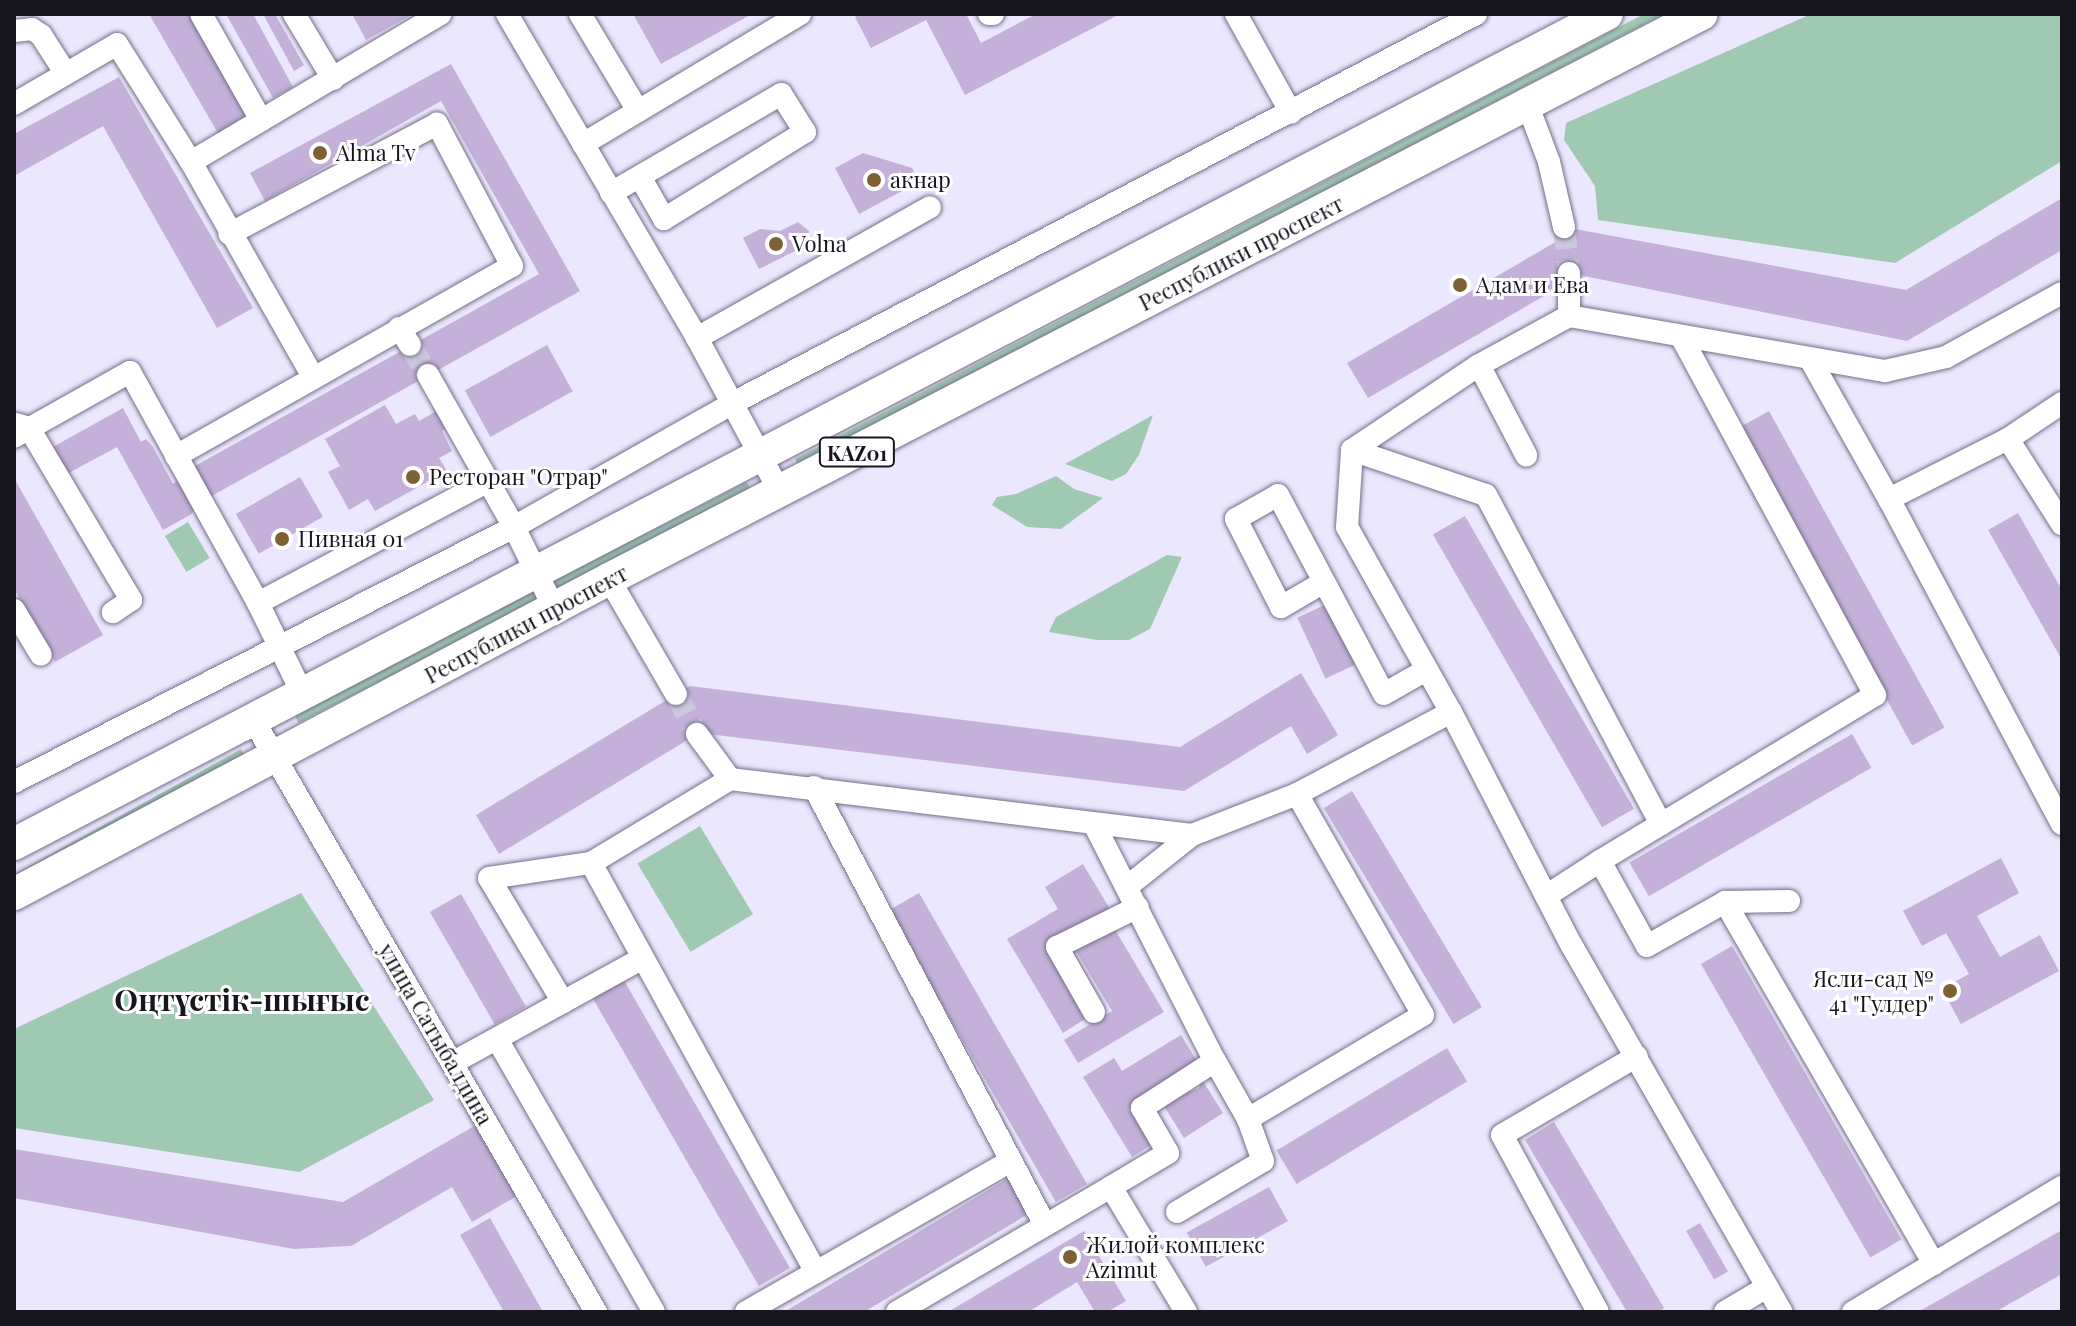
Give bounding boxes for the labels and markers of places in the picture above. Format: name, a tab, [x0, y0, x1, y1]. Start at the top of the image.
place label: Alma Tv	[336, 140, 417, 166]
marker: Alma Tv	[311, 144, 329, 162]
place label: акнар	[890, 167, 951, 193]
marker: акнар	[865, 171, 883, 189]
place label: Volna	[792, 231, 847, 257]
marker: Volna	[767, 235, 785, 253]
place label: Адам и Ева	[1476, 272, 1589, 298]
marker: Адам и Ева	[1451, 276, 1469, 294]
place label: Ресторан "Отрар"	[429, 464, 608, 490]
marker: Ресторан "Отрар"	[404, 468, 422, 486]
place label: Пивная 01	[298, 526, 403, 552]
marker: Пивная 01	[273, 530, 291, 548]
place label: Ясли-сад № 41 "Гулдер"	[1813, 965, 1934, 1016]
marker: Ясли-сад № 41 "Гулдер"	[1941, 982, 1959, 1000]
place label: Жилой комплекс Azimut	[1086, 1231, 1265, 1282]
marker: Жилой комплекс Azimut	[1061, 1248, 1079, 1266]

